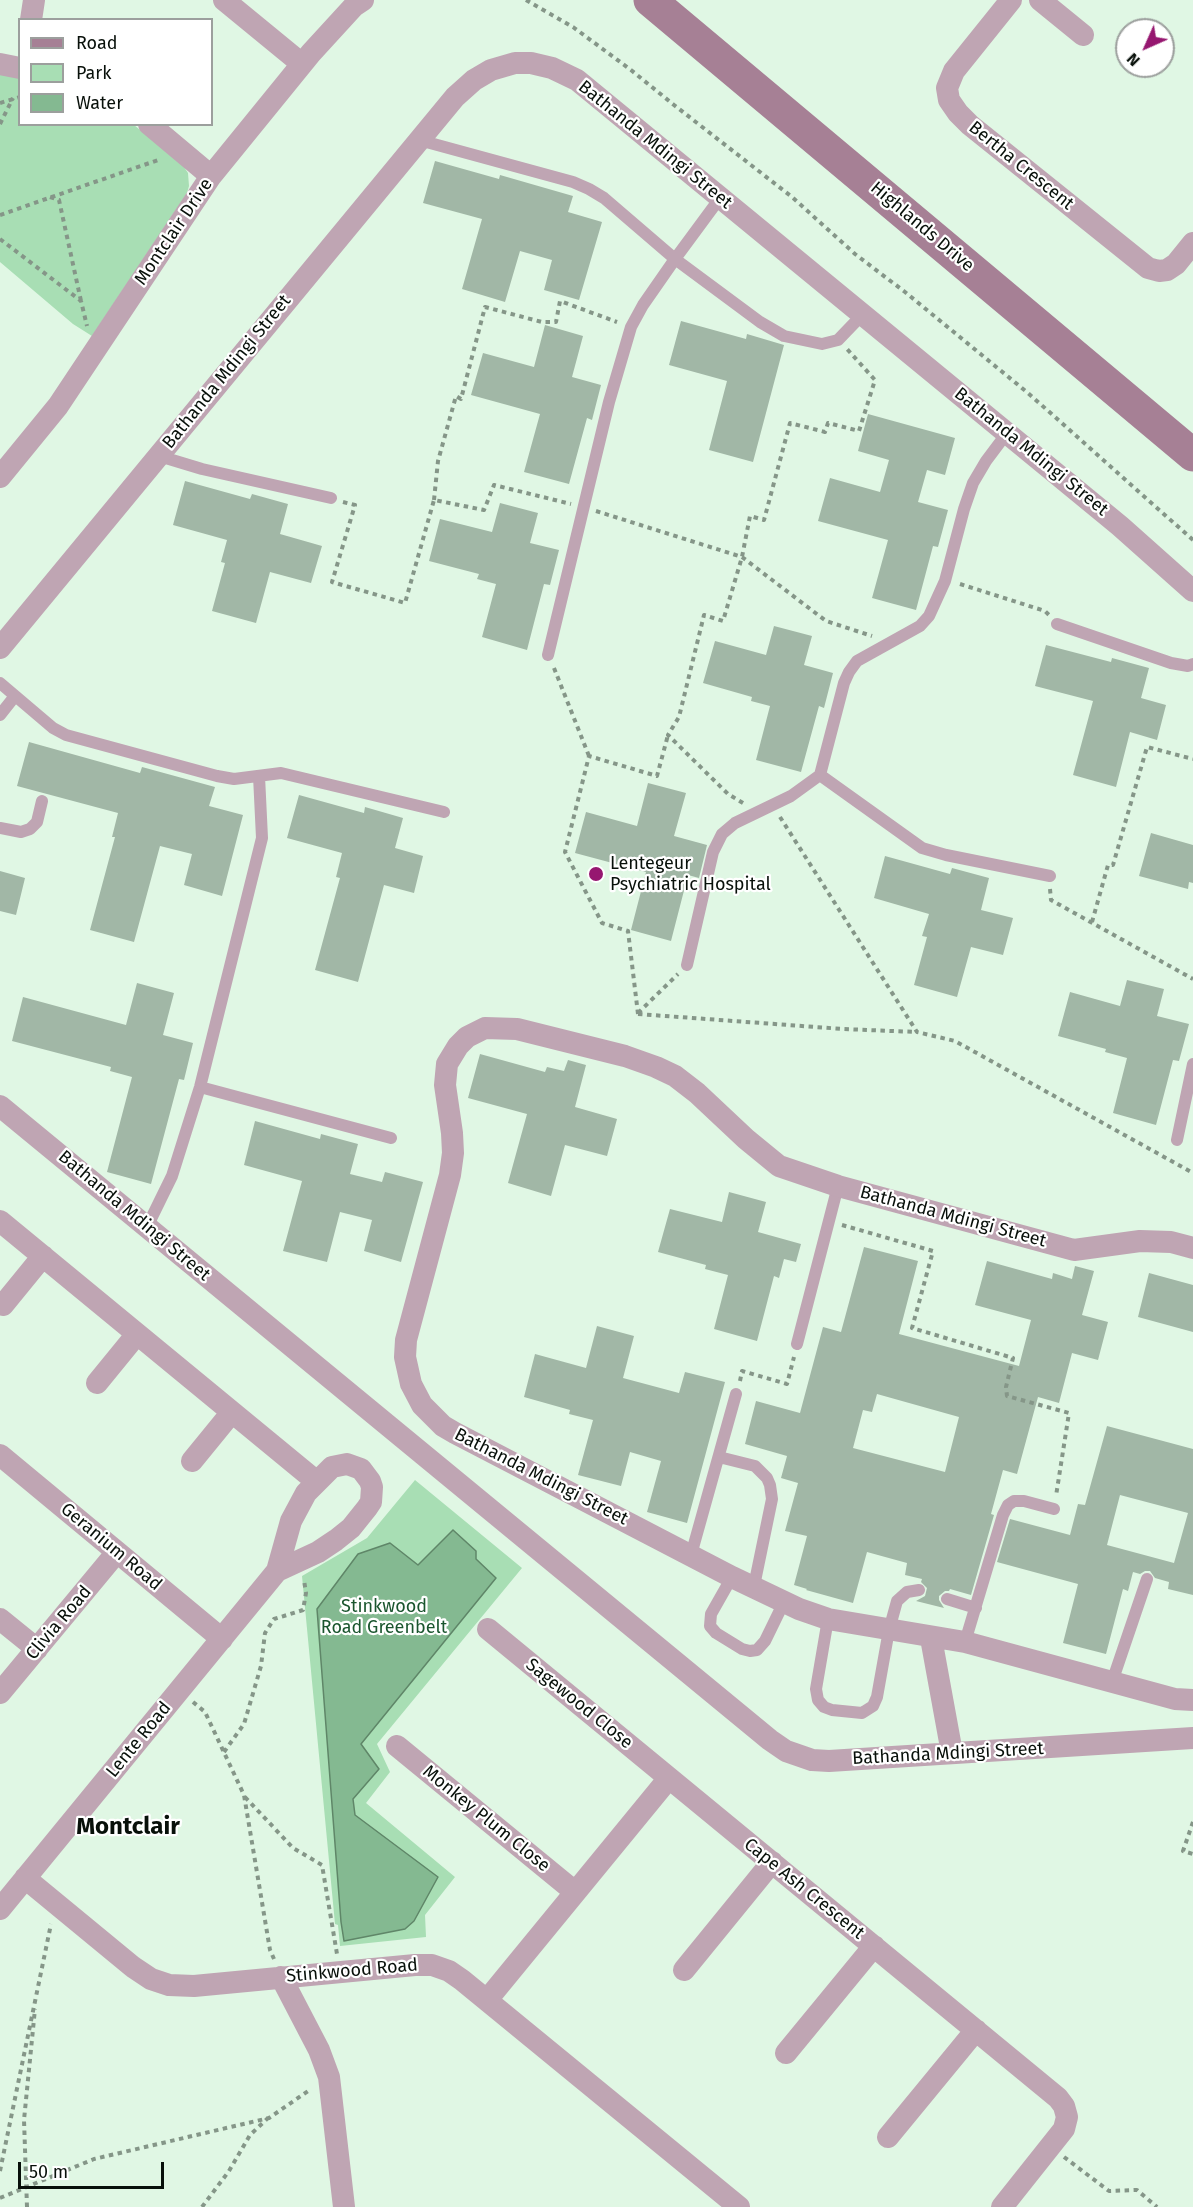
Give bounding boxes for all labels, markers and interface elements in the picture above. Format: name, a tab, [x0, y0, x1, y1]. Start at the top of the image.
legend	[18, 18, 213, 126]
north arrow	[1115, 18, 1175, 78]
text: Road	[76, 32, 118, 54]
text: N	[1123, 49, 1144, 70]
text: Park	[76, 62, 111, 84]
street label: Bathanda Mdingi Street	[574, 76, 736, 214]
text: Water	[76, 92, 123, 114]
street label: Bertha Crescent	[964, 117, 1078, 215]
street label: Montclair Drive	[130, 175, 218, 289]
street label: Highlands Drive	[866, 177, 978, 277]
street label: Bathanda Mdingi Street	[158, 291, 296, 453]
street label: Bathanda Mdingi Street	[950, 383, 1112, 521]
place label: Lentegeur Psychiatric Hospital	[610, 853, 771, 896]
marker: Lentegeur Psychiatric Hospital	[587, 865, 605, 883]
street label: Bathanda Mdingi Street	[54, 1146, 214, 1286]
street label: Bathanda Mdingi Street	[858, 1182, 1048, 1252]
street label: Bathanda Mdingi Street	[451, 1424, 631, 1530]
street label: Geranium Road	[56, 1499, 166, 1595]
street label: Clivia Road	[22, 1581, 96, 1665]
park label: Stinkwood Road Greenbelt	[321, 1596, 447, 1638]
street label: Sagewood Close	[521, 1654, 637, 1754]
street label: Lente Road	[102, 1698, 176, 1782]
street label: Bathanda Mdingi Street	[852, 1738, 1044, 1770]
street label: Monkey Plum Close	[418, 1761, 554, 1877]
district label: Montclair	[76, 1813, 180, 1841]
street label: Cape Ash Crescent	[739, 1834, 869, 1944]
street label: Stinkwood Road	[285, 1954, 419, 1988]
scale bar	[21, 2150, 166, 2188]
text: 50 m	[29, 2161, 68, 2183]

